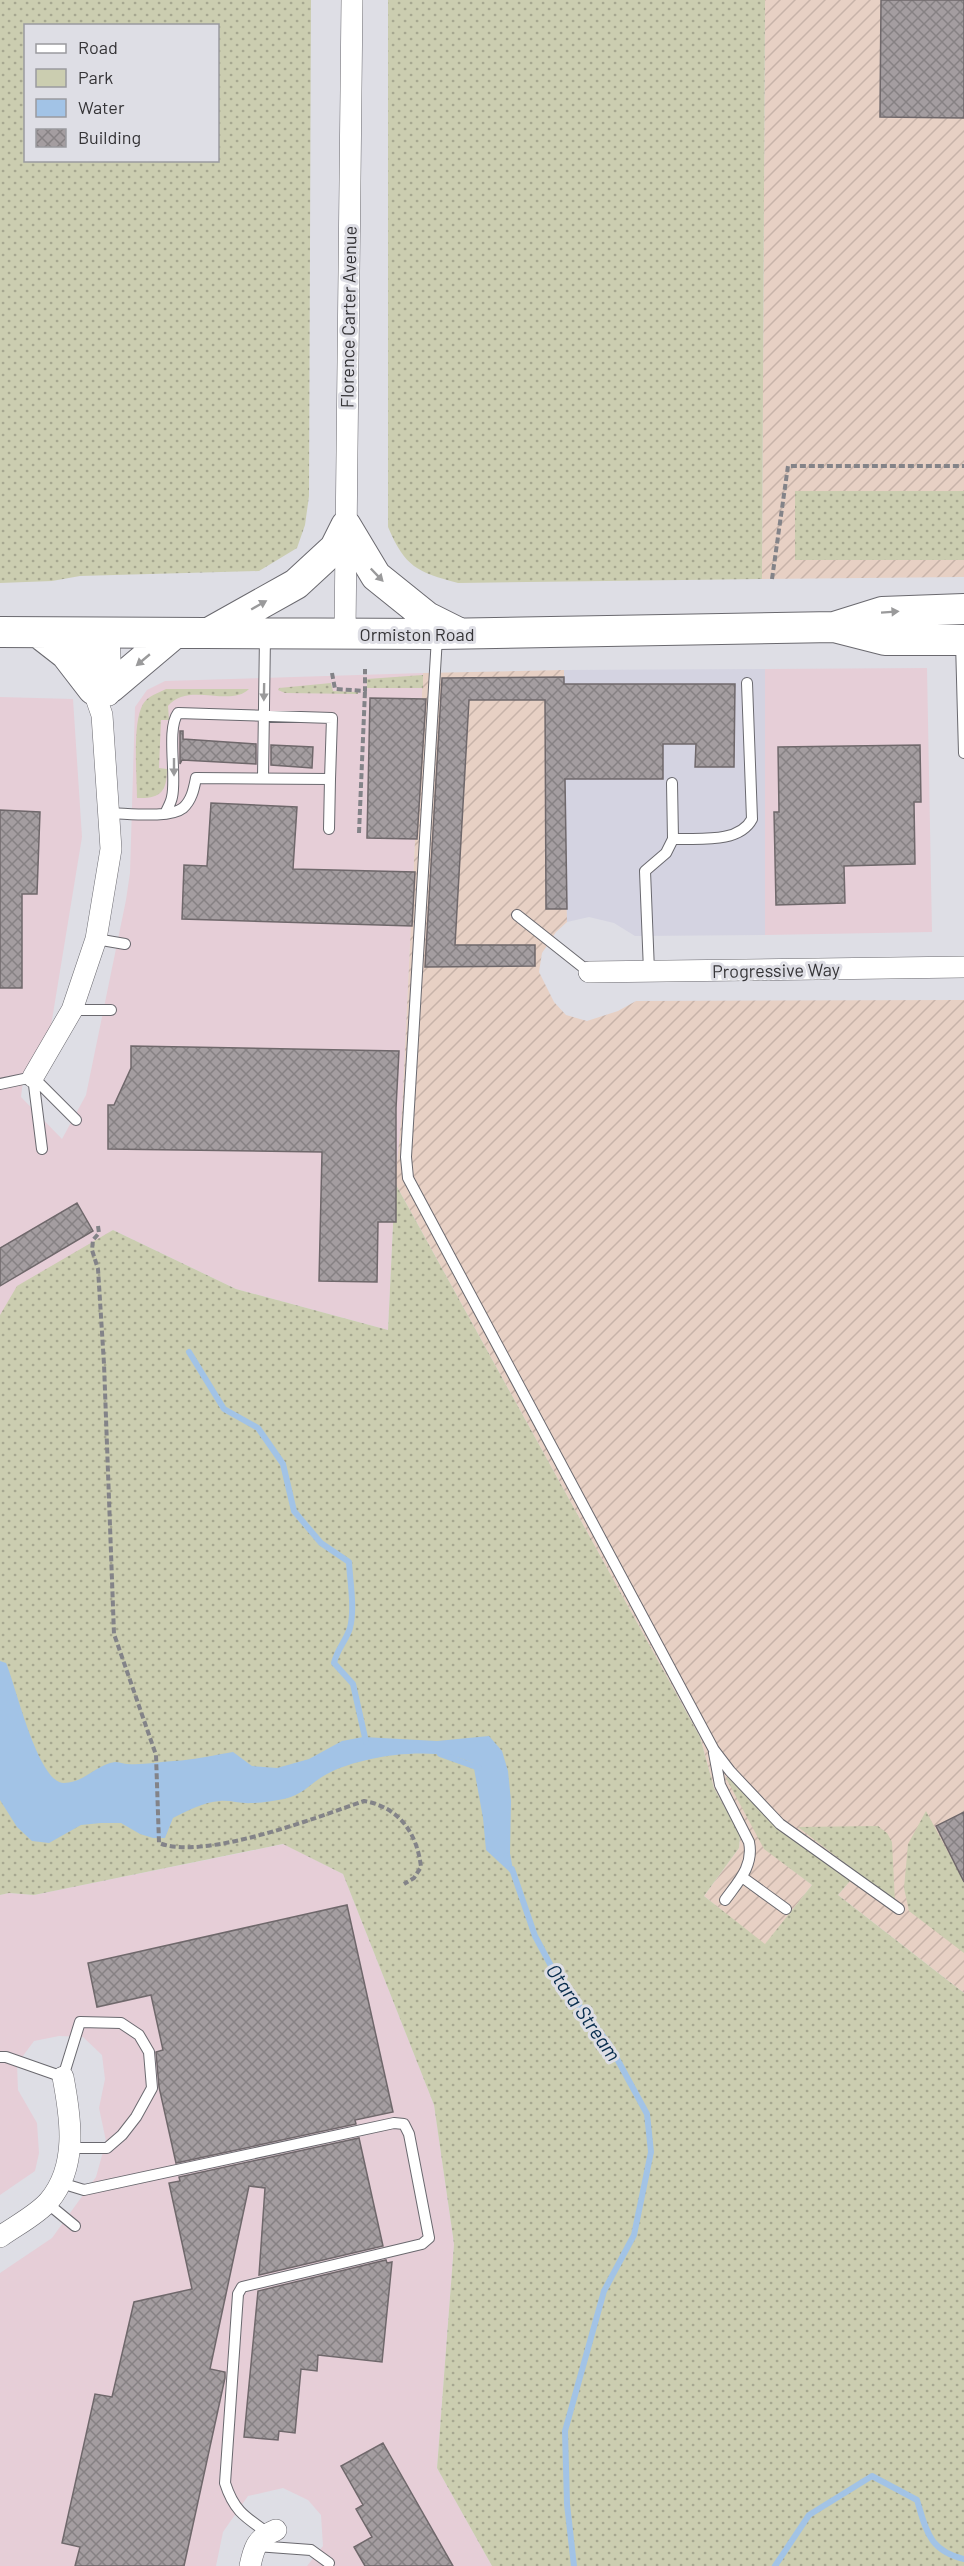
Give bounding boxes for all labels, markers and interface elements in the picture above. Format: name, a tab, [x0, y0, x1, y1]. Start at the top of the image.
legend	[24, 24, 219, 162]
text: Road	[78, 36, 118, 58]
text: Park	[78, 66, 113, 88]
text: Water	[78, 96, 125, 118]
text: Building	[78, 126, 141, 148]
street label: Florence Carter Avenue	[335, 226, 361, 408]
one-way arrow	[370, 568, 384, 582]
one-way arrow	[251, 600, 267, 611]
one-way arrow	[881, 607, 900, 616]
street label: Ormiston Road	[359, 623, 475, 645]
one-way arrow	[135, 654, 151, 667]
one-way arrow	[259, 682, 269, 701]
one-way arrow	[169, 757, 179, 776]
street label: Progressive Way	[712, 958, 840, 982]
water label: Otara Stream	[542, 1959, 626, 2065]

